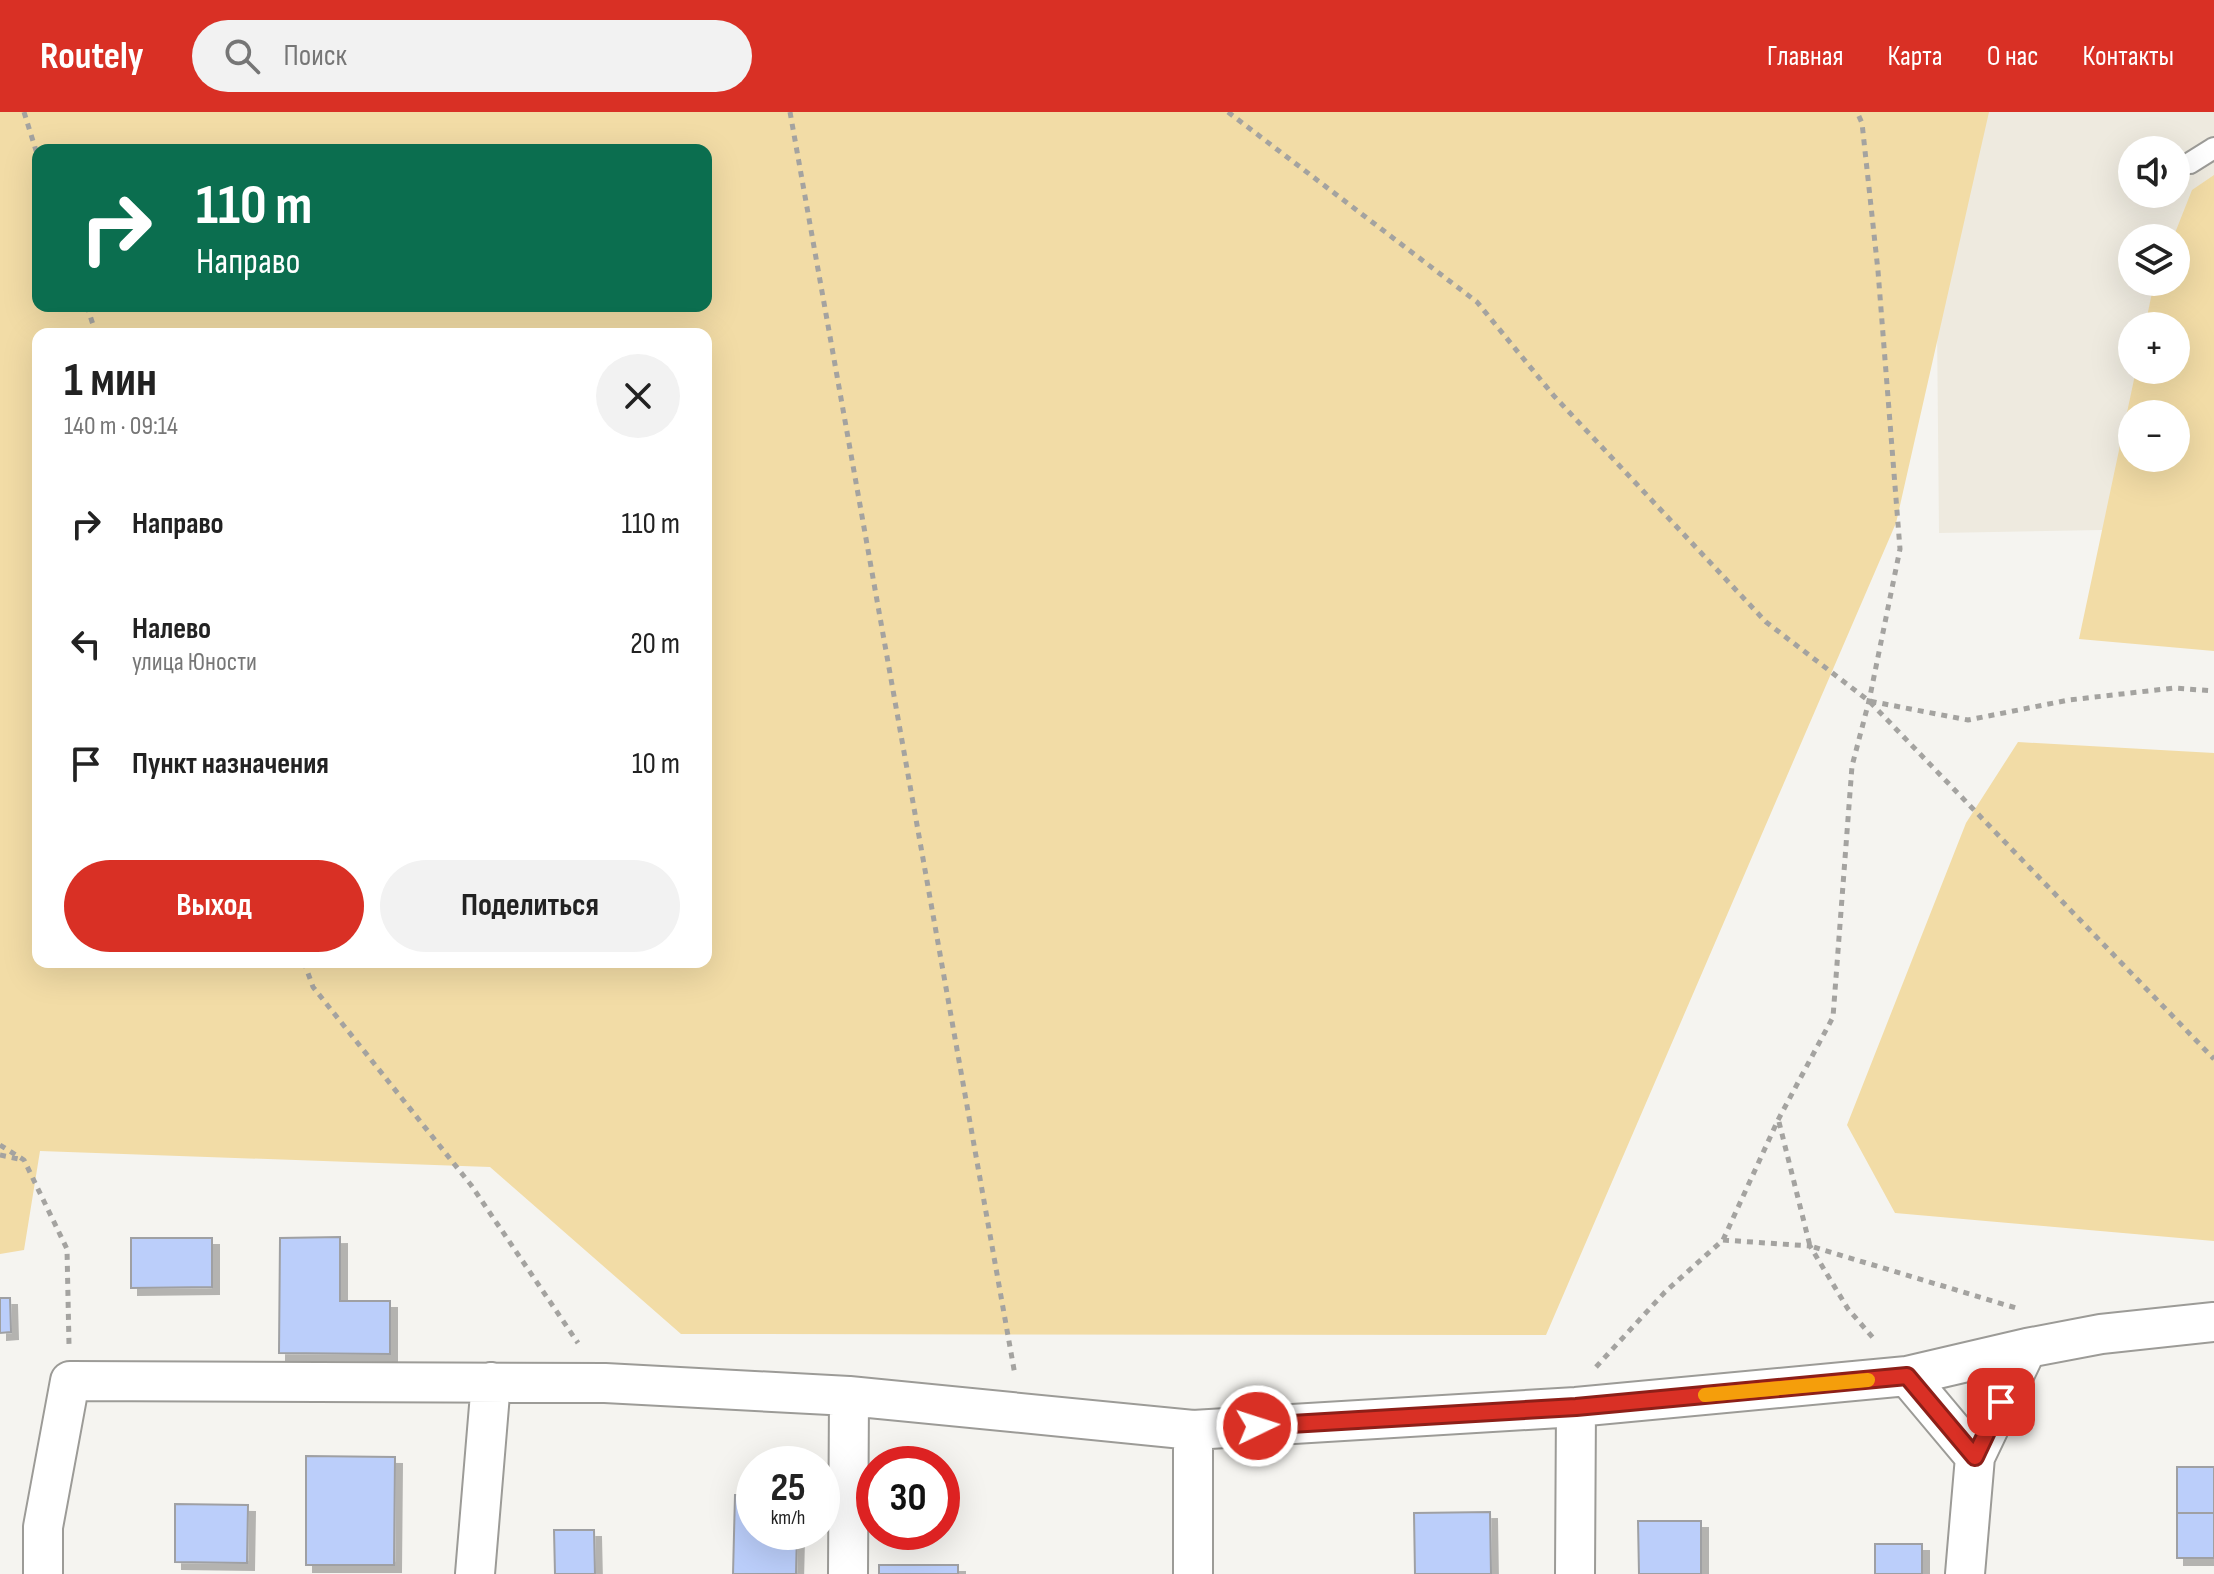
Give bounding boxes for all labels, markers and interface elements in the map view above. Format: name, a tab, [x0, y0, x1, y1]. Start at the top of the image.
search box	[192, 20, 752, 92]
text: Routely	[40, 34, 144, 79]
icon: search	[220, 34, 264, 78]
text: Поиск	[284, 38, 347, 74]
text: Главная	[1767, 40, 1843, 73]
text: Карта	[1887, 40, 1943, 73]
text: О нас	[1987, 40, 2039, 73]
text: Контакты	[2083, 40, 2174, 73]
map controls	[2118, 136, 2190, 472]
button: sound	[2118, 136, 2190, 208]
text: 110 m	[196, 173, 312, 240]
icon: right	[64, 176, 168, 280]
button: layers	[2118, 224, 2190, 296]
text: Направо	[196, 241, 300, 284]
button: +	[2118, 312, 2190, 384]
text: 1 мин	[64, 352, 157, 409]
button: close	[596, 354, 680, 438]
button: −	[2118, 400, 2190, 472]
text: 140 m · 09:14	[64, 411, 178, 442]
icon: right	[64, 502, 108, 546]
text: Направо	[132, 506, 224, 542]
text: 110 m	[622, 506, 680, 542]
text: Налево	[132, 611, 211, 647]
icon: left	[64, 622, 108, 666]
text: 20 m	[630, 626, 680, 662]
text: улица Юности	[132, 647, 257, 678]
icon: arrive	[64, 742, 108, 786]
text: Пункт назначения	[132, 746, 329, 782]
text: 10 m	[632, 746, 680, 782]
button: Выход	[64, 860, 364, 952]
button: Поделиться	[380, 860, 680, 952]
pin	[1967, 1368, 2035, 1436]
icon: arrive	[1979, 1380, 2023, 1424]
position arrow	[1215, 1384, 1299, 1468]
speed limit sign: 30	[856, 1446, 960, 1550]
text: 25	[770, 1464, 806, 1512]
text: km/h	[771, 1506, 805, 1530]

